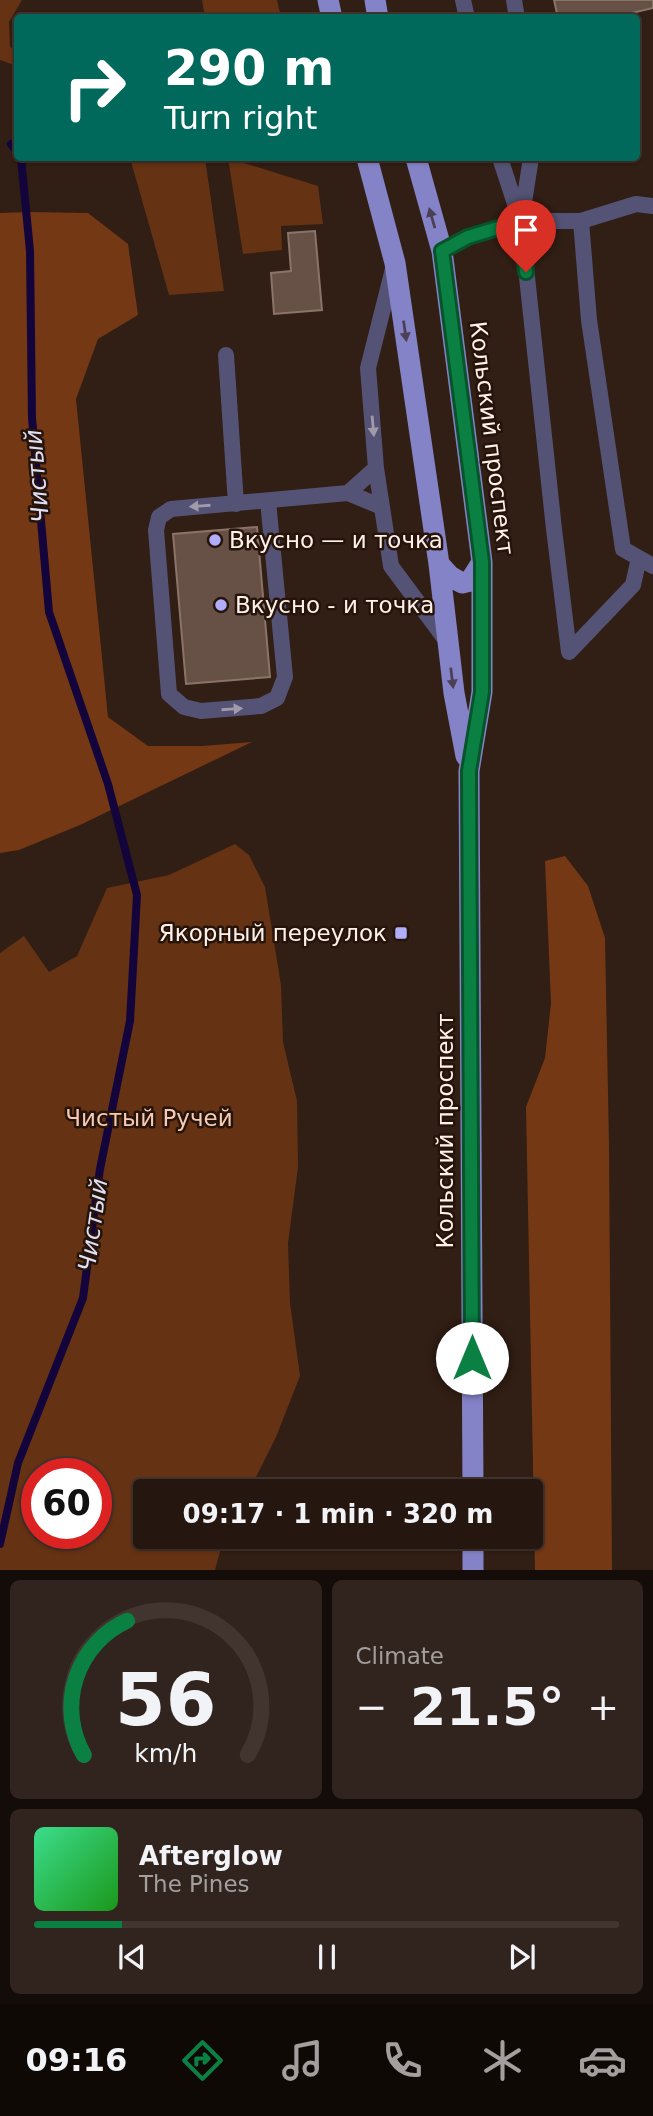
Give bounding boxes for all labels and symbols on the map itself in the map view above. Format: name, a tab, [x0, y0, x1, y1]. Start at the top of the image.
pin	[496, 200, 556, 272]
one-way arrow	[427, 207, 437, 228]
one-way arrow	[400, 320, 411, 342]
street label: Кольский проспект	[465, 320, 519, 556]
one-way arrow	[368, 415, 379, 437]
water label: Чистый	[19, 428, 55, 524]
one-way arrow	[189, 501, 211, 512]
place label: Вкусно — и точка	[229, 527, 443, 553]
marker: Вкусно — и точка	[207, 532, 223, 548]
place label: Вкусно - и точка	[235, 592, 434, 618]
marker: Вкусно - и точка	[213, 597, 229, 613]
one-way arrow	[447, 667, 458, 689]
one-way arrow	[221, 703, 243, 714]
place label: Якорный переулок	[159, 920, 387, 946]
marker: Якорный переулок	[393, 925, 409, 941]
street label: Кольский проспект	[432, 1013, 458, 1249]
park label: Чистый Ручей	[65, 1105, 233, 1131]
water label: Чистый	[73, 1177, 113, 1273]
position arrow	[435, 1321, 509, 1395]
speed limit sign: 60	[21, 1458, 112, 1549]

